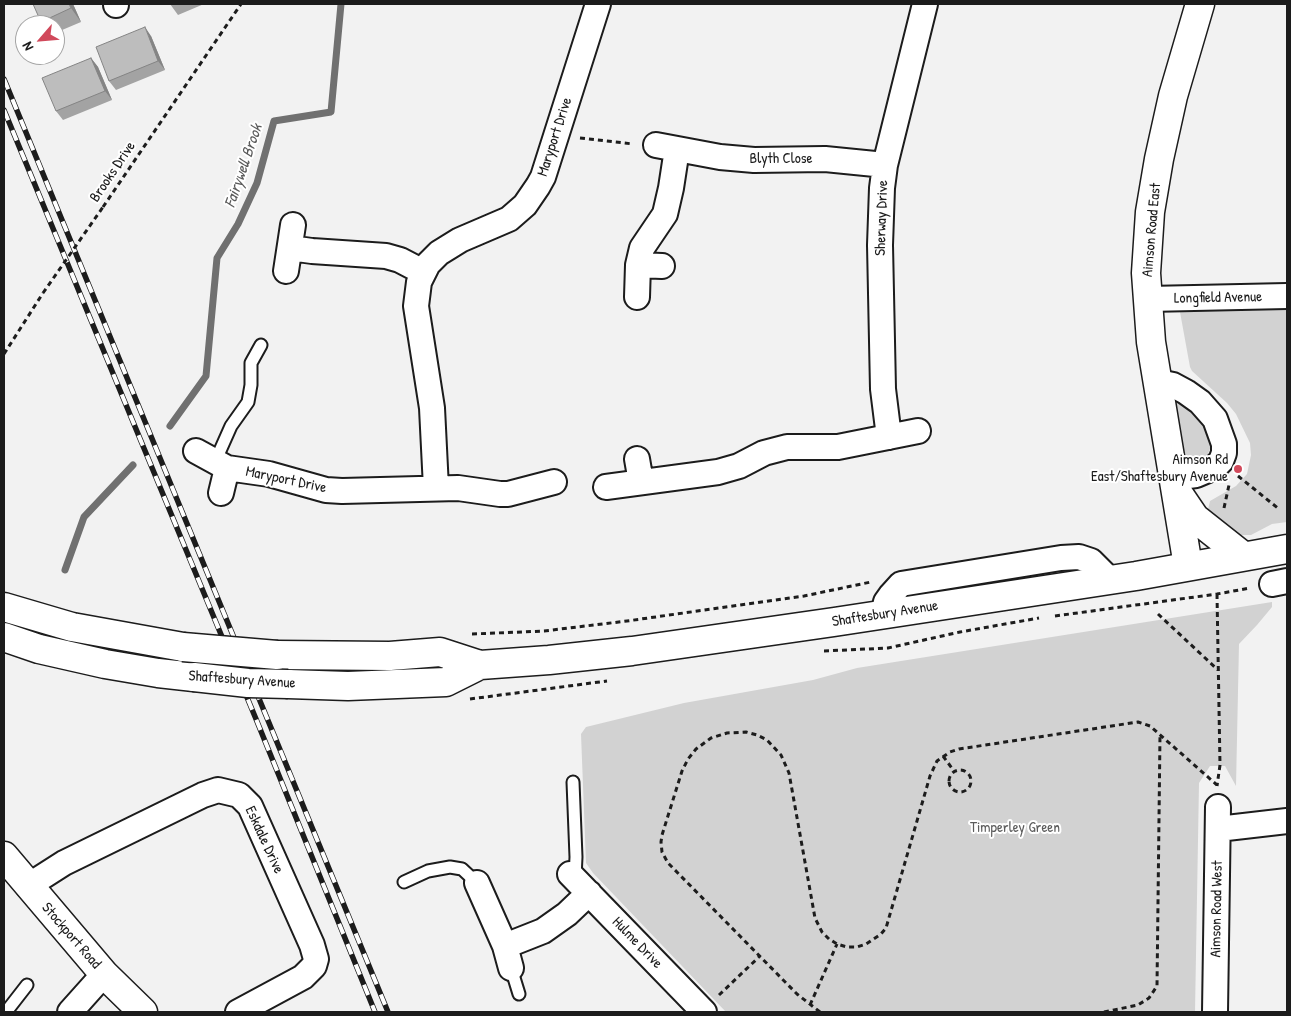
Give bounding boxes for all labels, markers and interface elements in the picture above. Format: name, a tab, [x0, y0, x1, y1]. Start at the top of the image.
north arrow	[15, 15, 65, 65]
text: N	[17, 39, 37, 54]
street label: Maryport Drive	[534, 95, 576, 179]
water label: Fairywell Brook	[221, 122, 267, 210]
street label: Brooks Drive	[86, 138, 140, 206]
street label: Blyth Close	[750, 150, 812, 168]
street label: Sherway Drive	[872, 180, 892, 256]
street label: Aimson Road East	[1139, 182, 1165, 278]
street label: Longfield Avenue	[1174, 288, 1262, 308]
place label: Aimson Rd East/Shaftesbury Avenue	[1091, 451, 1228, 486]
street label: Maryport Drive	[244, 463, 328, 497]
marker: Aimson Rd East/Shaftesbury Avenue	[1232, 463, 1244, 475]
street label: Shaftesbury Avenue	[831, 597, 939, 631]
street label: Shaftesbury Avenue	[188, 667, 296, 693]
street label: Eskdale Drive	[241, 804, 287, 876]
park label: Timperley Green	[970, 819, 1060, 837]
street label: Aimson Road West	[1207, 860, 1227, 958]
street label: Stockport Road	[37, 899, 105, 973]
street label: Hulme Drive	[608, 913, 666, 973]

